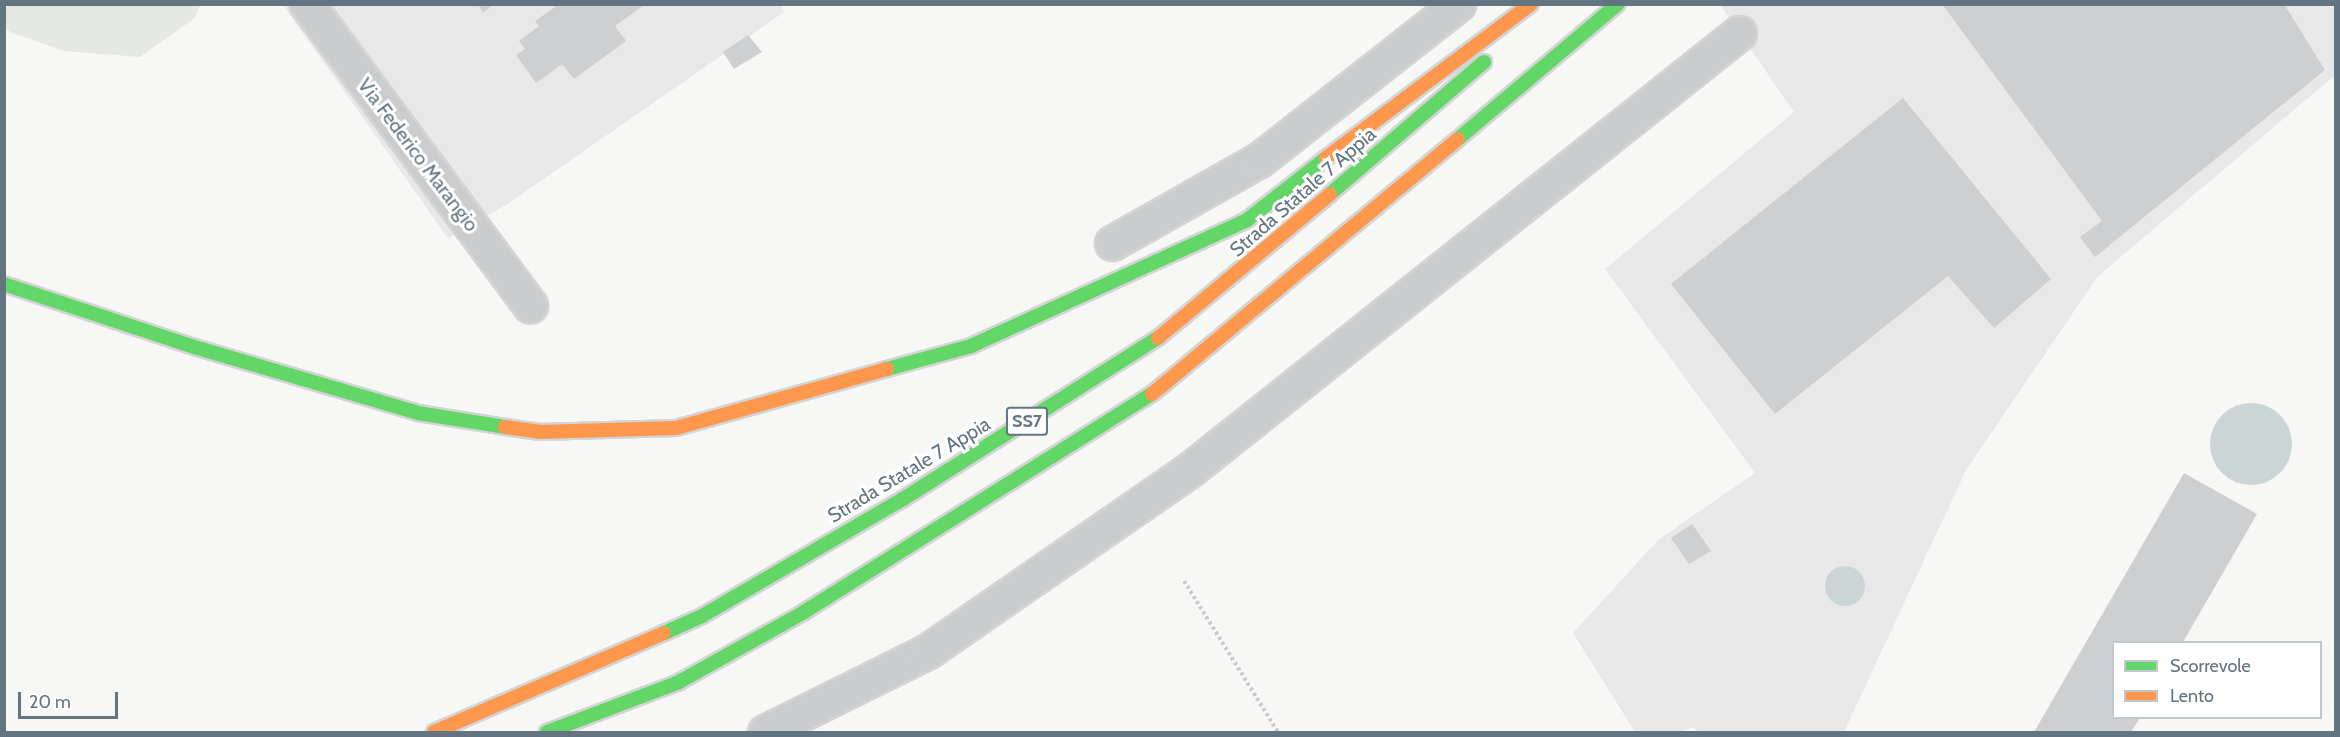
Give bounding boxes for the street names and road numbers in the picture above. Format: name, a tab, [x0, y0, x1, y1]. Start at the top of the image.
street label: Via Federico Marangio	[352, 74, 484, 236]
street label: Strada Statale 7 Appia	[1225, 122, 1381, 262]
road number: SS7	[1004, 406, 1050, 436]
street label: Strada Statale 7 Appia	[823, 412, 995, 528]

